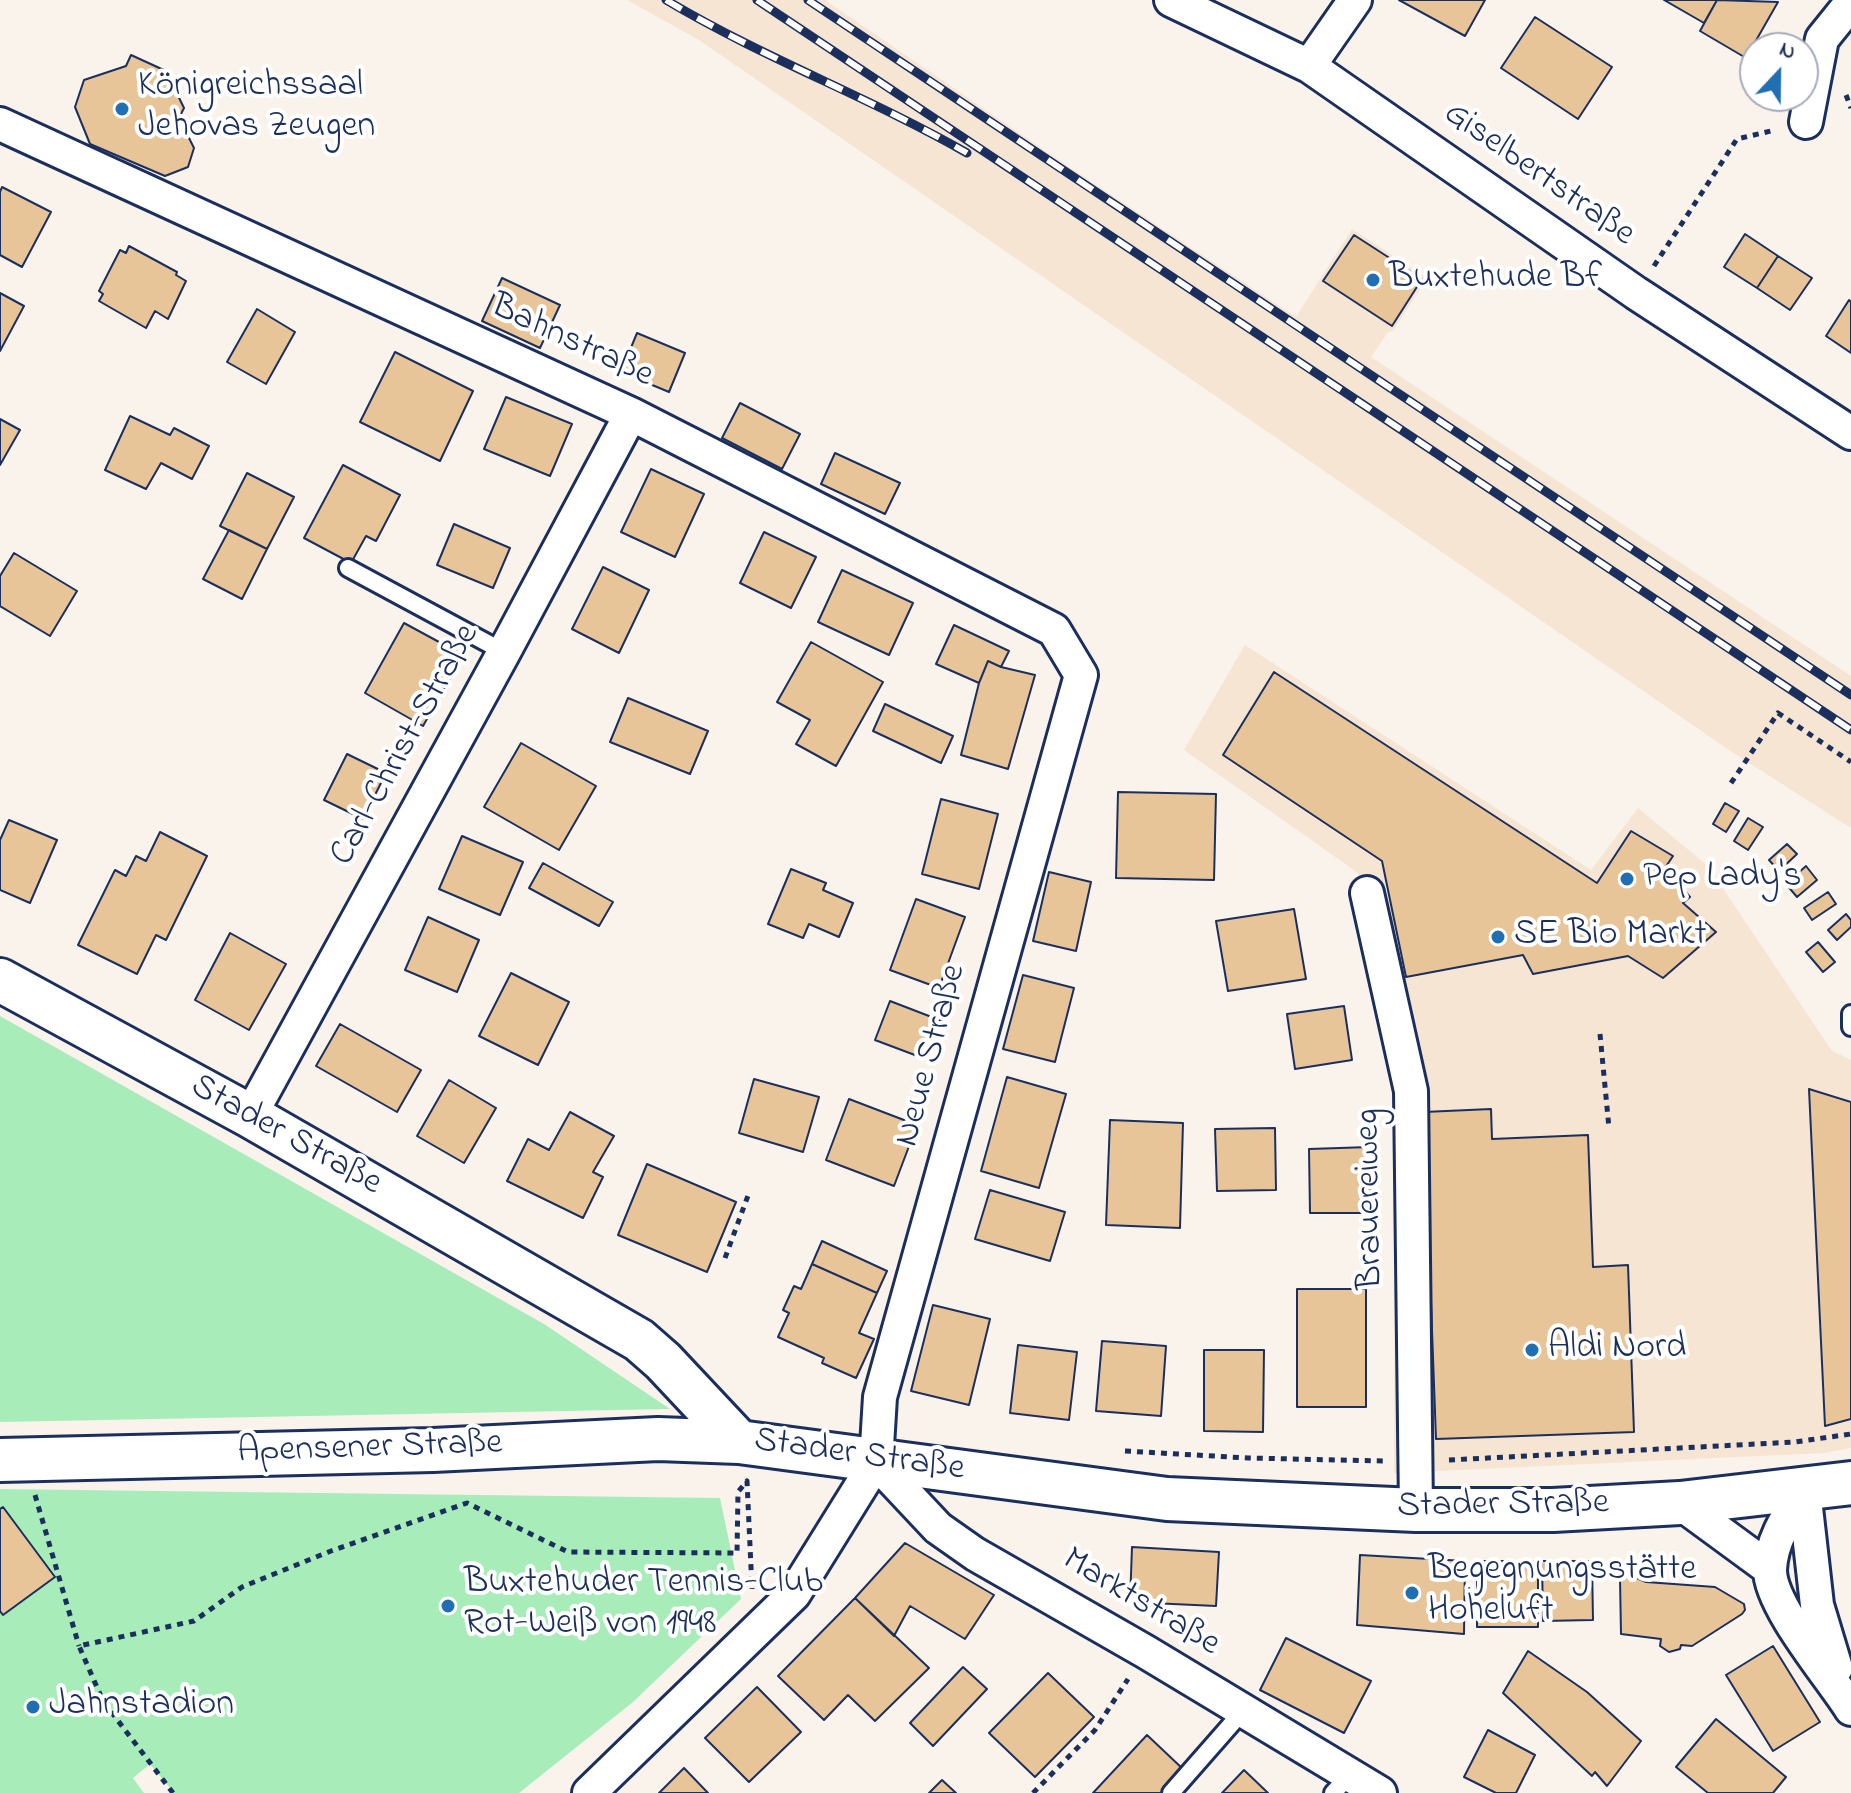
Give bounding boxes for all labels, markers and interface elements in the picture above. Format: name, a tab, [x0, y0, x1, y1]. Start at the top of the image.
north arrow	[1739, 32, 1819, 112]
text: N	[1774, 34, 1800, 69]
place label: Königreichssaal Jehovas Zeugen	[138, 66, 375, 151]
street label: Giselbertstraße	[1434, 94, 1642, 258]
marker: Königreichssaal Jehovas Zeugen	[113, 100, 131, 118]
place label: Buxtehude Bf	[1389, 258, 1602, 302]
marker: Buxtehude Bf	[1364, 271, 1382, 289]
street label: Bahnstraße	[483, 287, 659, 399]
street label: Carl-Christ-Straße	[323, 618, 491, 874]
place label: Pep Lady's	[1643, 857, 1801, 901]
marker: Pep Lady's	[1618, 870, 1636, 888]
place label: SE Bio Markt	[1514, 915, 1707, 959]
marker: SE Bio Markt	[1489, 928, 1507, 946]
street label: Neue Straße	[888, 960, 978, 1152]
street label: Stader Straße	[182, 1067, 388, 1207]
street label: Brauereiweg	[1349, 1108, 1395, 1290]
place label: Aldi Nord	[1548, 1328, 1686, 1372]
marker: Aldi Nord	[1523, 1341, 1541, 1359]
street label: Stader Straße	[751, 1421, 967, 1493]
street label: Apensener Straße	[237, 1424, 503, 1476]
street label: Stader Straße	[1397, 1484, 1609, 1530]
street label: Marktstraße	[1053, 1540, 1227, 1668]
place label: Begegnungsstätte Hoheluft	[1428, 1550, 1696, 1635]
place label: Buxtehuder Tennis-Club Rot-Weiß von 1948	[464, 1563, 823, 1648]
marker: Begegnungsstätte Hoheluft	[1403, 1584, 1421, 1602]
marker: Buxtehuder Tennis-Club Rot-Weiß von 1948	[439, 1597, 457, 1615]
place label: Jahnstadion	[49, 1685, 234, 1729]
marker: Jahnstadion	[24, 1698, 42, 1716]

